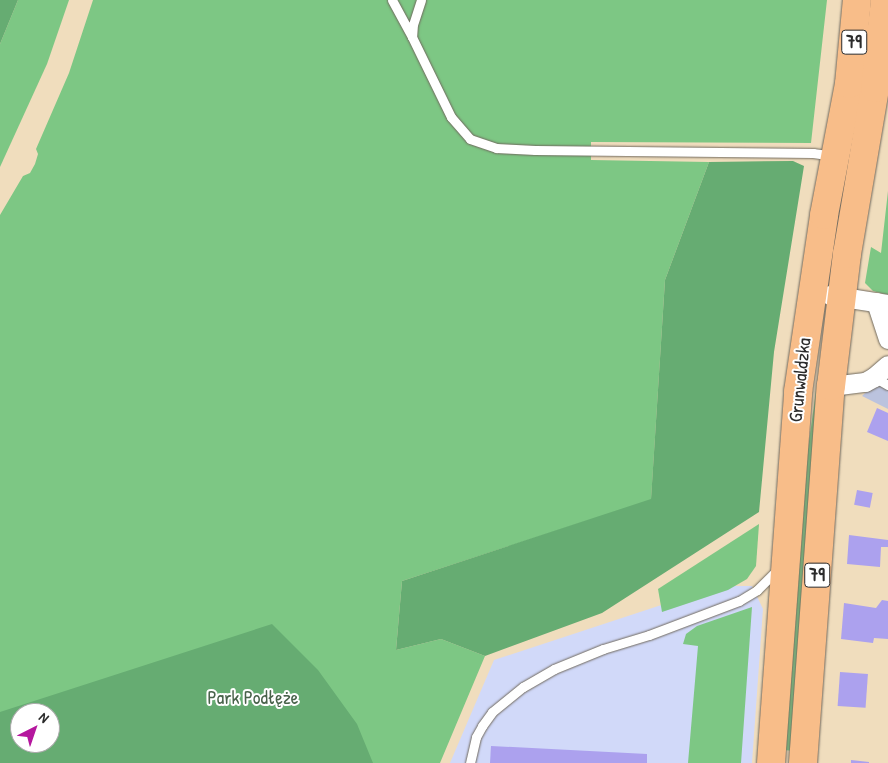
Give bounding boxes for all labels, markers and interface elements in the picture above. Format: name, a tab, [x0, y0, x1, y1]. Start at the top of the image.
road number: 79	[840, 27, 868, 58]
street label: Grunwaldzka	[784, 337, 816, 423]
road number: 79	[803, 560, 831, 590]
park label: Park Podłęże	[208, 687, 298, 709]
north arrow	[10, 703, 60, 753]
text: N	[35, 707, 54, 727]

